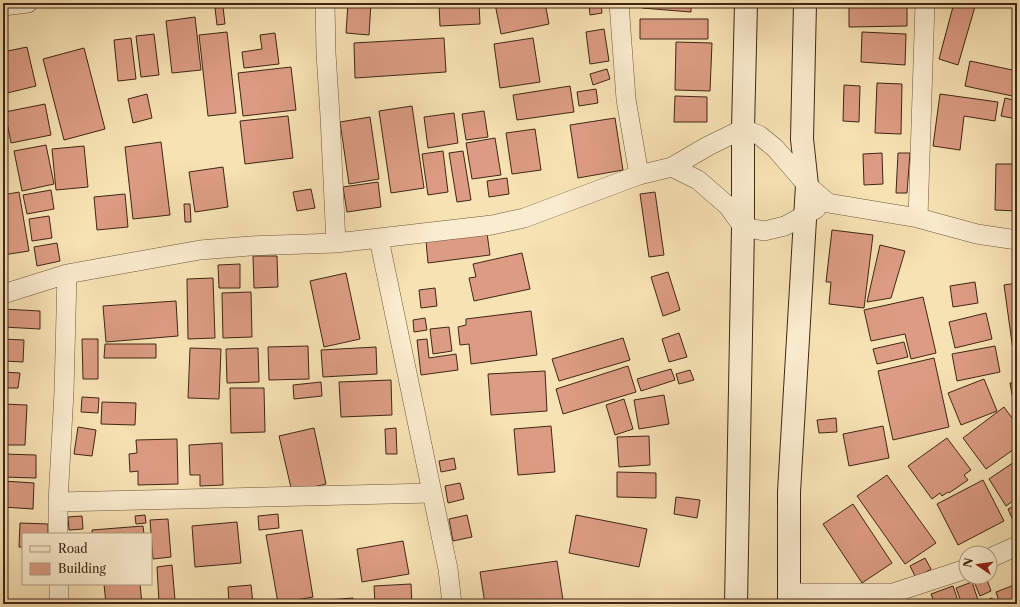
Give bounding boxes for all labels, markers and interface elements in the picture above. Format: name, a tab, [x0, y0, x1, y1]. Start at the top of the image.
legend	[22, 533, 152, 585]
text: Road	[58, 541, 88, 556]
north arrow	[958, 545, 998, 585]
text: N	[960, 556, 976, 569]
text: Building	[58, 561, 106, 576]

